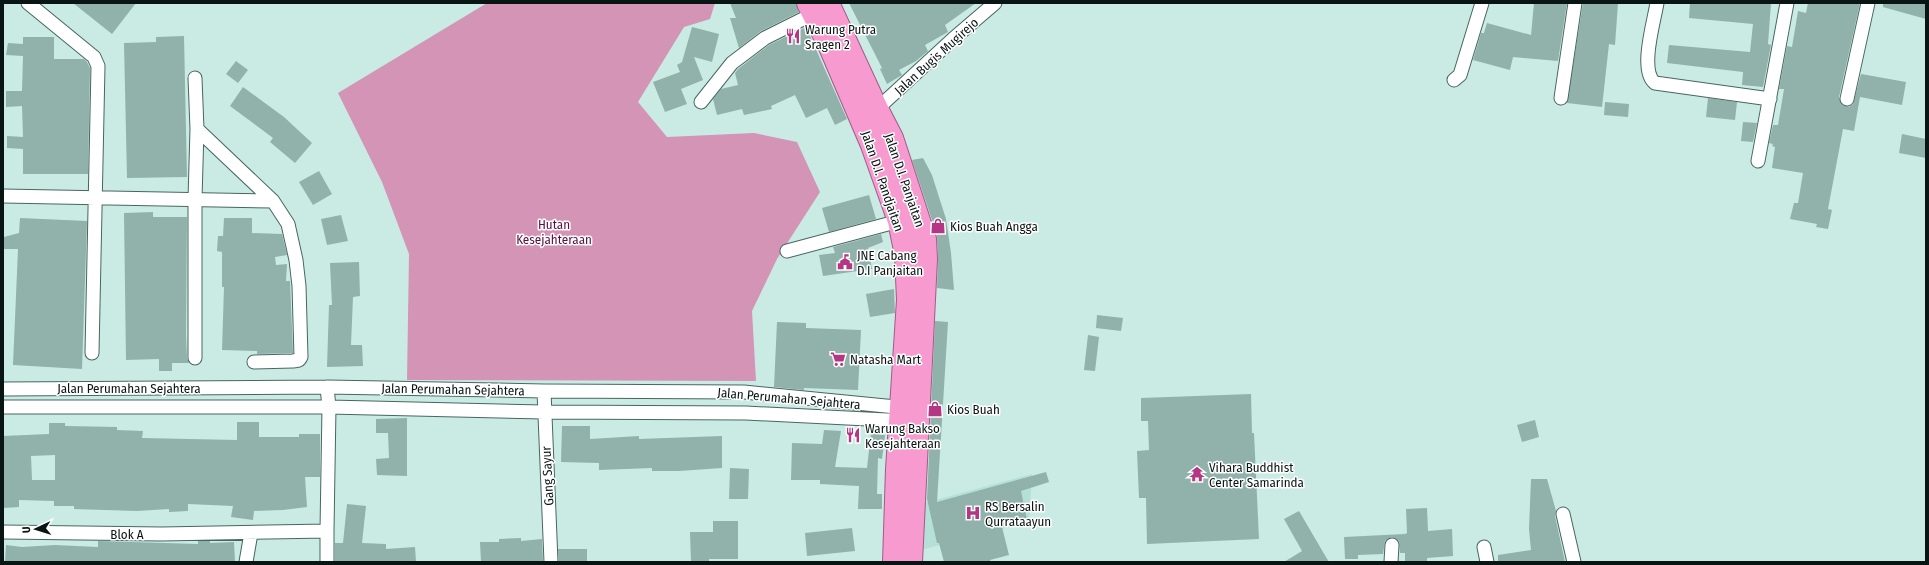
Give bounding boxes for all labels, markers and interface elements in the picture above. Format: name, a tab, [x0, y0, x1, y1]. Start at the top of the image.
street label: Jalan Bugis Mugirejo	[891, 15, 981, 98]
place label: Warung Putra Sragen 2	[805, 22, 876, 52]
restaurant icon: Warung Putra Sragen 2	[784, 27, 802, 45]
street label: Jalan D.I. Pandjaitan	[858, 129, 907, 233]
street label: Jalan D.I. Panjaitan	[881, 131, 928, 229]
park label: Hutan Kesejahteraan	[516, 217, 592, 247]
shop icon: Kios Buah Angga	[929, 217, 947, 235]
place label: Kios Buah Angga	[950, 219, 1038, 234]
place label: JNE Cabang D.I Panjaitan	[857, 248, 923, 278]
public building icon: JNE Cabang D.I Panjaitan	[836, 253, 854, 271]
supermarket icon: Natasha Mart	[829, 350, 847, 368]
place label: Natasha Mart	[850, 352, 922, 367]
street label: Jalan Perumahan Sejahtera	[57, 381, 201, 396]
street label: Jalan Perumahan Sejahtera	[381, 381, 525, 398]
street label: Jalan Perumahan Sejahtera	[717, 385, 861, 412]
shop icon: Kios Buah	[926, 400, 944, 418]
place label: Kios Buah	[947, 402, 1000, 417]
place label: Warung Bakso Kesejahteraan	[865, 421, 941, 451]
restaurant icon: Warung Bakso Kesejahteraan	[844, 426, 862, 444]
street label: Gang Sayur	[538, 445, 557, 506]
place label: Vihara Buddhist Center Samarinda	[1209, 460, 1304, 490]
temple icon: Vihara Buddhist Center Samarinda	[1188, 465, 1206, 483]
place label: RS Bersalin Qurrataayun	[985, 499, 1051, 529]
hospital icon: RS Bersalin Qurrataayun	[964, 504, 982, 522]
north arrow	[16, 509, 56, 549]
text: U	[20, 526, 33, 533]
street label: Blok A	[110, 527, 144, 542]

